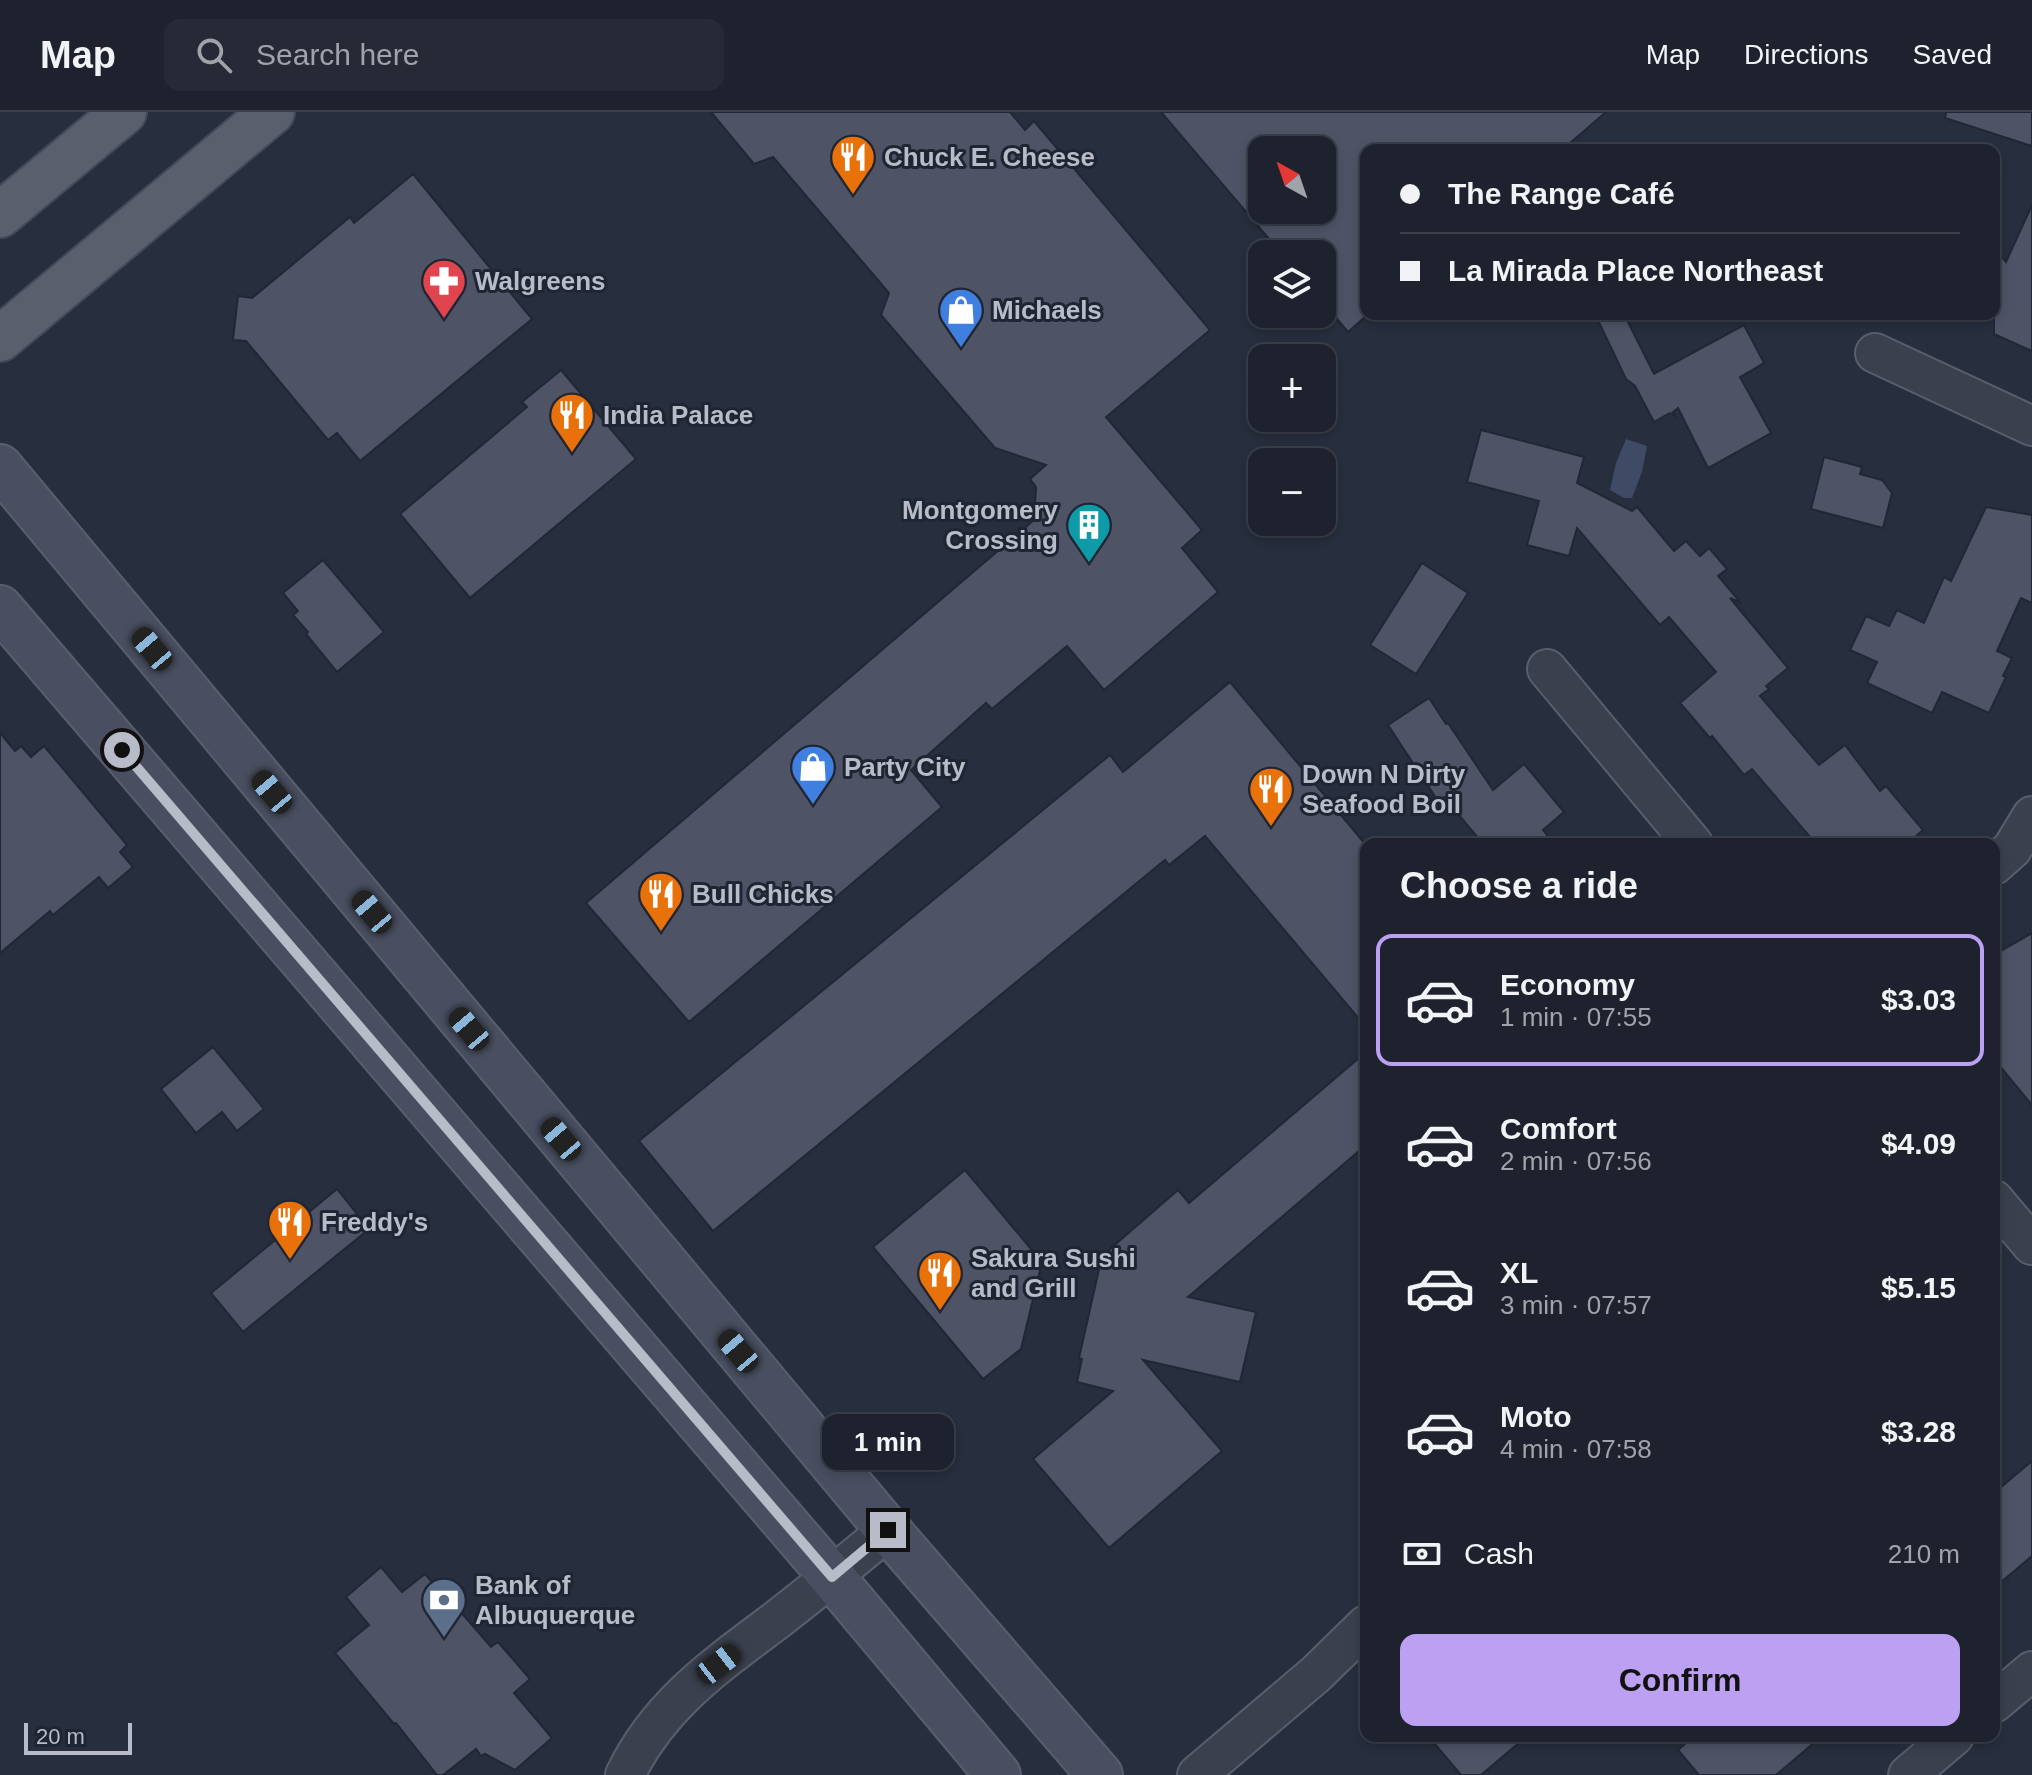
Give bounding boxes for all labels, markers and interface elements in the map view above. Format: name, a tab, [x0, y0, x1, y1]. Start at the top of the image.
search box	[164, 19, 724, 91]
icon: search	[192, 33, 236, 77]
text: Map	[40, 34, 116, 76]
text: Search here	[256, 38, 419, 71]
text: Map	[1646, 39, 1700, 70]
text: Directions	[1744, 39, 1869, 70]
text: Saved	[1913, 39, 1992, 70]
restaurant icon: Chuck E. Cheese	[829, 133, 877, 196]
north arrow	[1248, 136, 1336, 224]
map controls	[1248, 136, 1336, 536]
place label: Chuck E. Cheese	[884, 142, 1095, 172]
text: The Range Café	[1448, 177, 1675, 210]
button: layers	[1248, 240, 1336, 328]
text: La Mirada Place Northeast	[1448, 254, 1823, 287]
pharmacy icon: Walgreens	[420, 257, 468, 320]
place label: Walgreens	[475, 266, 606, 296]
shop icon: Michaels	[937, 286, 985, 349]
place label: Michaels	[992, 295, 1102, 325]
button: +	[1248, 344, 1336, 432]
restaurant icon: India Palace	[548, 391, 596, 454]
place label: India Palace	[603, 400, 753, 430]
button: −	[1248, 448, 1336, 536]
place label: Montgomery Crossing	[902, 495, 1059, 555]
building icon: Montgomery Crossing	[1065, 501, 1113, 564]
car	[127, 623, 177, 675]
route start	[104, 732, 140, 768]
shop icon: Party City	[789, 743, 837, 806]
place label: Party City	[844, 752, 966, 782]
place label: Down N Dirty Seafood Boil	[1302, 759, 1466, 819]
restaurant icon: Down N Dirty Seafood Boil	[1247, 765, 1295, 828]
car	[247, 766, 297, 818]
text: Choose a ride	[1400, 865, 1638, 906]
restaurant icon: Bull Chicks	[637, 870, 685, 933]
place label: Bull Chicks	[692, 879, 834, 909]
car	[347, 886, 397, 938]
icon: car	[1404, 964, 1476, 1036]
text: Economy	[1500, 968, 1635, 1001]
text: $3.03	[1881, 983, 1956, 1016]
text: 1 min · 07:55	[1500, 1002, 1652, 1032]
car	[444, 1003, 494, 1055]
icon: car	[1404, 1108, 1476, 1180]
text: Comfort	[1500, 1112, 1617, 1145]
car	[536, 1113, 586, 1165]
text: $4.09	[1881, 1127, 1956, 1160]
text: 2 min · 07:56	[1500, 1146, 1652, 1176]
restaurant icon: Freddy's	[266, 1198, 314, 1261]
place label: Freddy's	[321, 1207, 428, 1237]
place label: Sakura Sushi and Grill	[971, 1243, 1136, 1303]
restaurant icon: Sakura Sushi and Grill	[916, 1249, 964, 1312]
icon: car	[1404, 1252, 1476, 1324]
text: XL	[1500, 1256, 1538, 1289]
text: $5.15	[1881, 1271, 1956, 1304]
text: 3 min · 07:57	[1500, 1290, 1652, 1320]
car	[713, 1325, 763, 1377]
icon: car	[1404, 1396, 1476, 1468]
text: Moto	[1500, 1400, 1572, 1433]
callout: 1 min	[822, 1414, 954, 1470]
text: $3.28	[1881, 1415, 1956, 1448]
text: 1 min	[854, 1427, 922, 1457]
text: 4 min · 07:58	[1500, 1434, 1652, 1464]
route end	[870, 1512, 906, 1548]
icon: cash	[1400, 1532, 1444, 1576]
text: Cash	[1464, 1537, 1534, 1570]
text: 210 m	[1888, 1539, 1960, 1569]
place label: Bank of Albuquerque	[475, 1570, 635, 1630]
bank icon: Bank of Albuquerque	[420, 1576, 468, 1639]
button: Confirm	[1400, 1634, 1960, 1726]
car	[693, 1640, 745, 1688]
scale bar	[24, 1719, 132, 1755]
text: 20 m	[36, 1724, 85, 1749]

